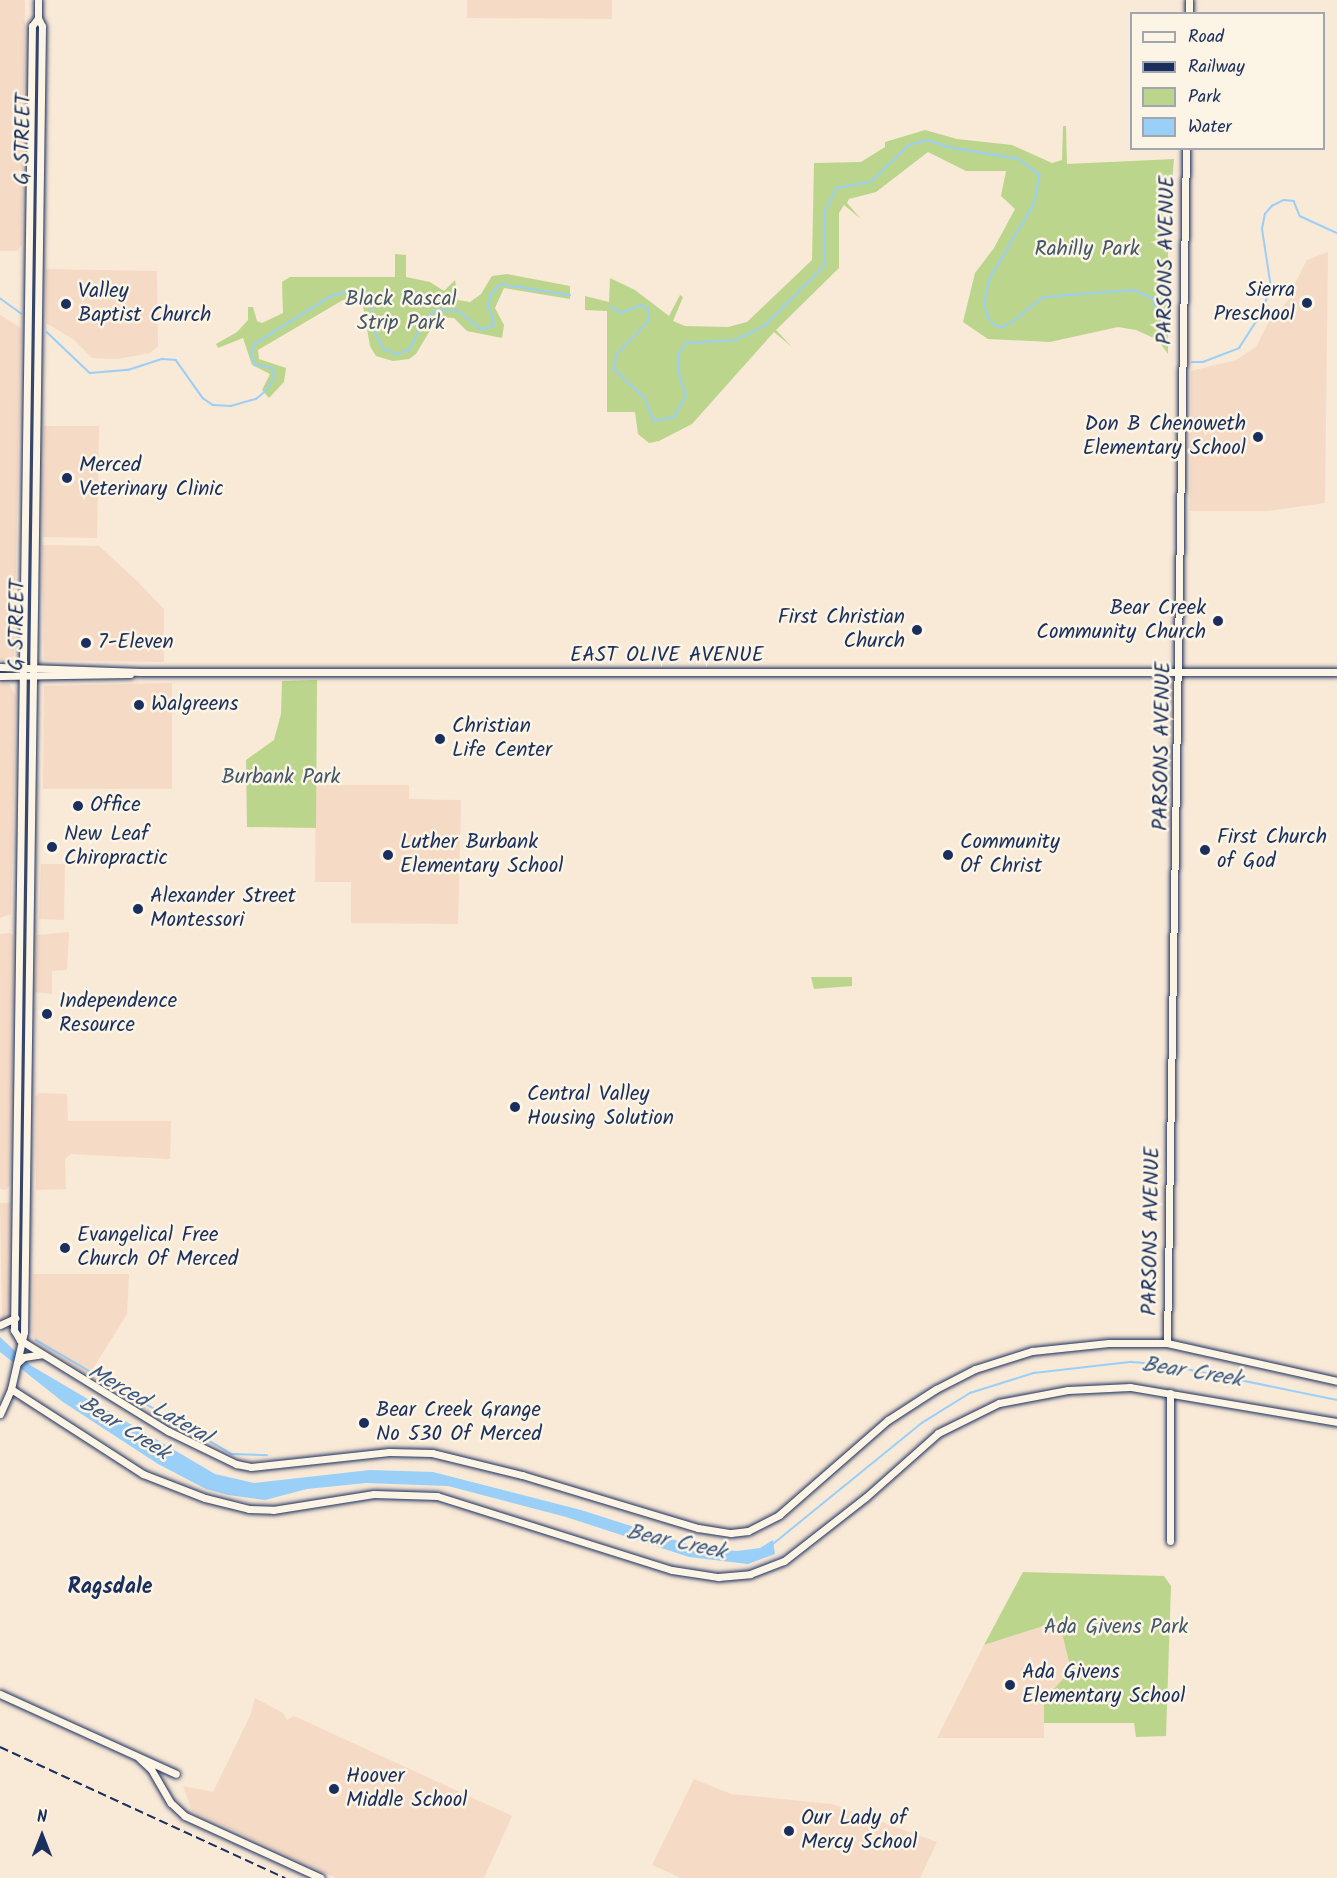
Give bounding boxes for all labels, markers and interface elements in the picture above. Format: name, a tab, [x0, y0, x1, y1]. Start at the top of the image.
legend	[1130, 12, 1325, 150]
text: Road	[1188, 23, 1224, 52]
text: Railway	[1188, 53, 1245, 82]
text: Park	[1188, 83, 1221, 112]
street label: G STREET	[11, 93, 37, 185]
text: Water	[1188, 113, 1232, 142]
street label: PARSONS AVENUE	[1153, 175, 1181, 345]
park label: Rahilly Park	[1035, 237, 1139, 263]
place label: Sierra Preschool	[1213, 278, 1295, 328]
place label: Valley Baptist Church	[78, 279, 211, 329]
park label: Black Rascal Strip Park	[345, 287, 457, 337]
marker: Sierra Preschool	[1300, 296, 1314, 310]
marker: Valley Baptist Church	[59, 297, 73, 311]
place label: Don B Chenoweth Elementary School	[1083, 412, 1246, 462]
marker: Don B Chenoweth Elementary School	[1251, 430, 1265, 444]
place label: Merced Veterinary Clinic	[79, 453, 224, 503]
marker: Merced Veterinary Clinic	[60, 471, 74, 485]
street label: G STREET	[5, 579, 31, 671]
place label: Bear Creek Community Church	[1036, 596, 1206, 646]
place label: First Christian Church	[778, 605, 905, 655]
marker: Bear Creek Community Church	[1211, 614, 1225, 628]
marker: First Christian Church	[910, 623, 924, 637]
place label: 7-Eleven	[98, 630, 174, 656]
marker: 7-Eleven	[79, 636, 93, 650]
street label: EAST OLIVE AVENUE	[570, 643, 764, 669]
street label: PARSONS AVENUE	[1149, 661, 1177, 831]
place label: Walgreens	[151, 692, 238, 718]
marker: Walgreens	[132, 698, 146, 712]
place label: Christian Life Center	[452, 714, 552, 764]
marker: Christian Life Center	[433, 732, 447, 746]
park label: Burbank Park	[222, 765, 340, 791]
place label: Office	[90, 793, 141, 819]
marker: Office	[71, 799, 85, 813]
place label: New Leaf Chiropractic	[64, 822, 168, 872]
place label: First Church of God	[1217, 825, 1327, 875]
place label: Luther Burbank Elementary School	[400, 830, 563, 880]
place label: Community Of Christ	[960, 830, 1060, 880]
marker: New Leaf Chiropractic	[45, 840, 59, 854]
marker: First Church of God	[1198, 843, 1212, 857]
marker: Luther Burbank Elementary School	[381, 848, 395, 862]
marker: Community Of Christ	[941, 848, 955, 862]
place label: Alexander Street Montessori	[150, 884, 296, 934]
marker: Alexander Street Montessori	[131, 902, 145, 916]
place label: Independence Resource	[59, 989, 177, 1039]
marker: Independence Resource	[40, 1007, 54, 1021]
place label: Central Valley Housing Solution	[527, 1082, 674, 1132]
marker: Central Valley Housing Solution	[508, 1100, 522, 1114]
street label: PARSONS AVENUE	[1138, 1146, 1166, 1316]
place label: Evangelical Free Church Of Merced	[77, 1223, 238, 1273]
marker: Evangelical Free Church Of Merced	[58, 1241, 72, 1255]
water label: Bear Creek	[1140, 1352, 1244, 1394]
water label: Merced Lateral	[83, 1359, 215, 1451]
water label: Bear Creek	[74, 1391, 174, 1467]
place label: Bear Creek Grange No 530 Of Merced	[376, 1398, 542, 1448]
marker: Bear Creek Grange No 530 Of Merced	[357, 1416, 371, 1430]
water label: Bear Creek	[624, 1520, 728, 1566]
district label: Ragsdale	[68, 1575, 152, 1601]
park label: Ada Givens Park	[1044, 1615, 1188, 1641]
place label: Ada Givens Elementary School	[1022, 1660, 1185, 1710]
marker: Ada Givens Elementary School	[1003, 1678, 1017, 1692]
place label: Hoover Middle School	[346, 1764, 467, 1814]
marker: Hoover Middle School	[327, 1782, 341, 1796]
text: N	[37, 1805, 47, 1830]
north arrow	[12, 1806, 72, 1866]
place label: Our Lady of Mercy School	[801, 1806, 918, 1856]
marker: Our Lady of Mercy School	[782, 1824, 796, 1838]

